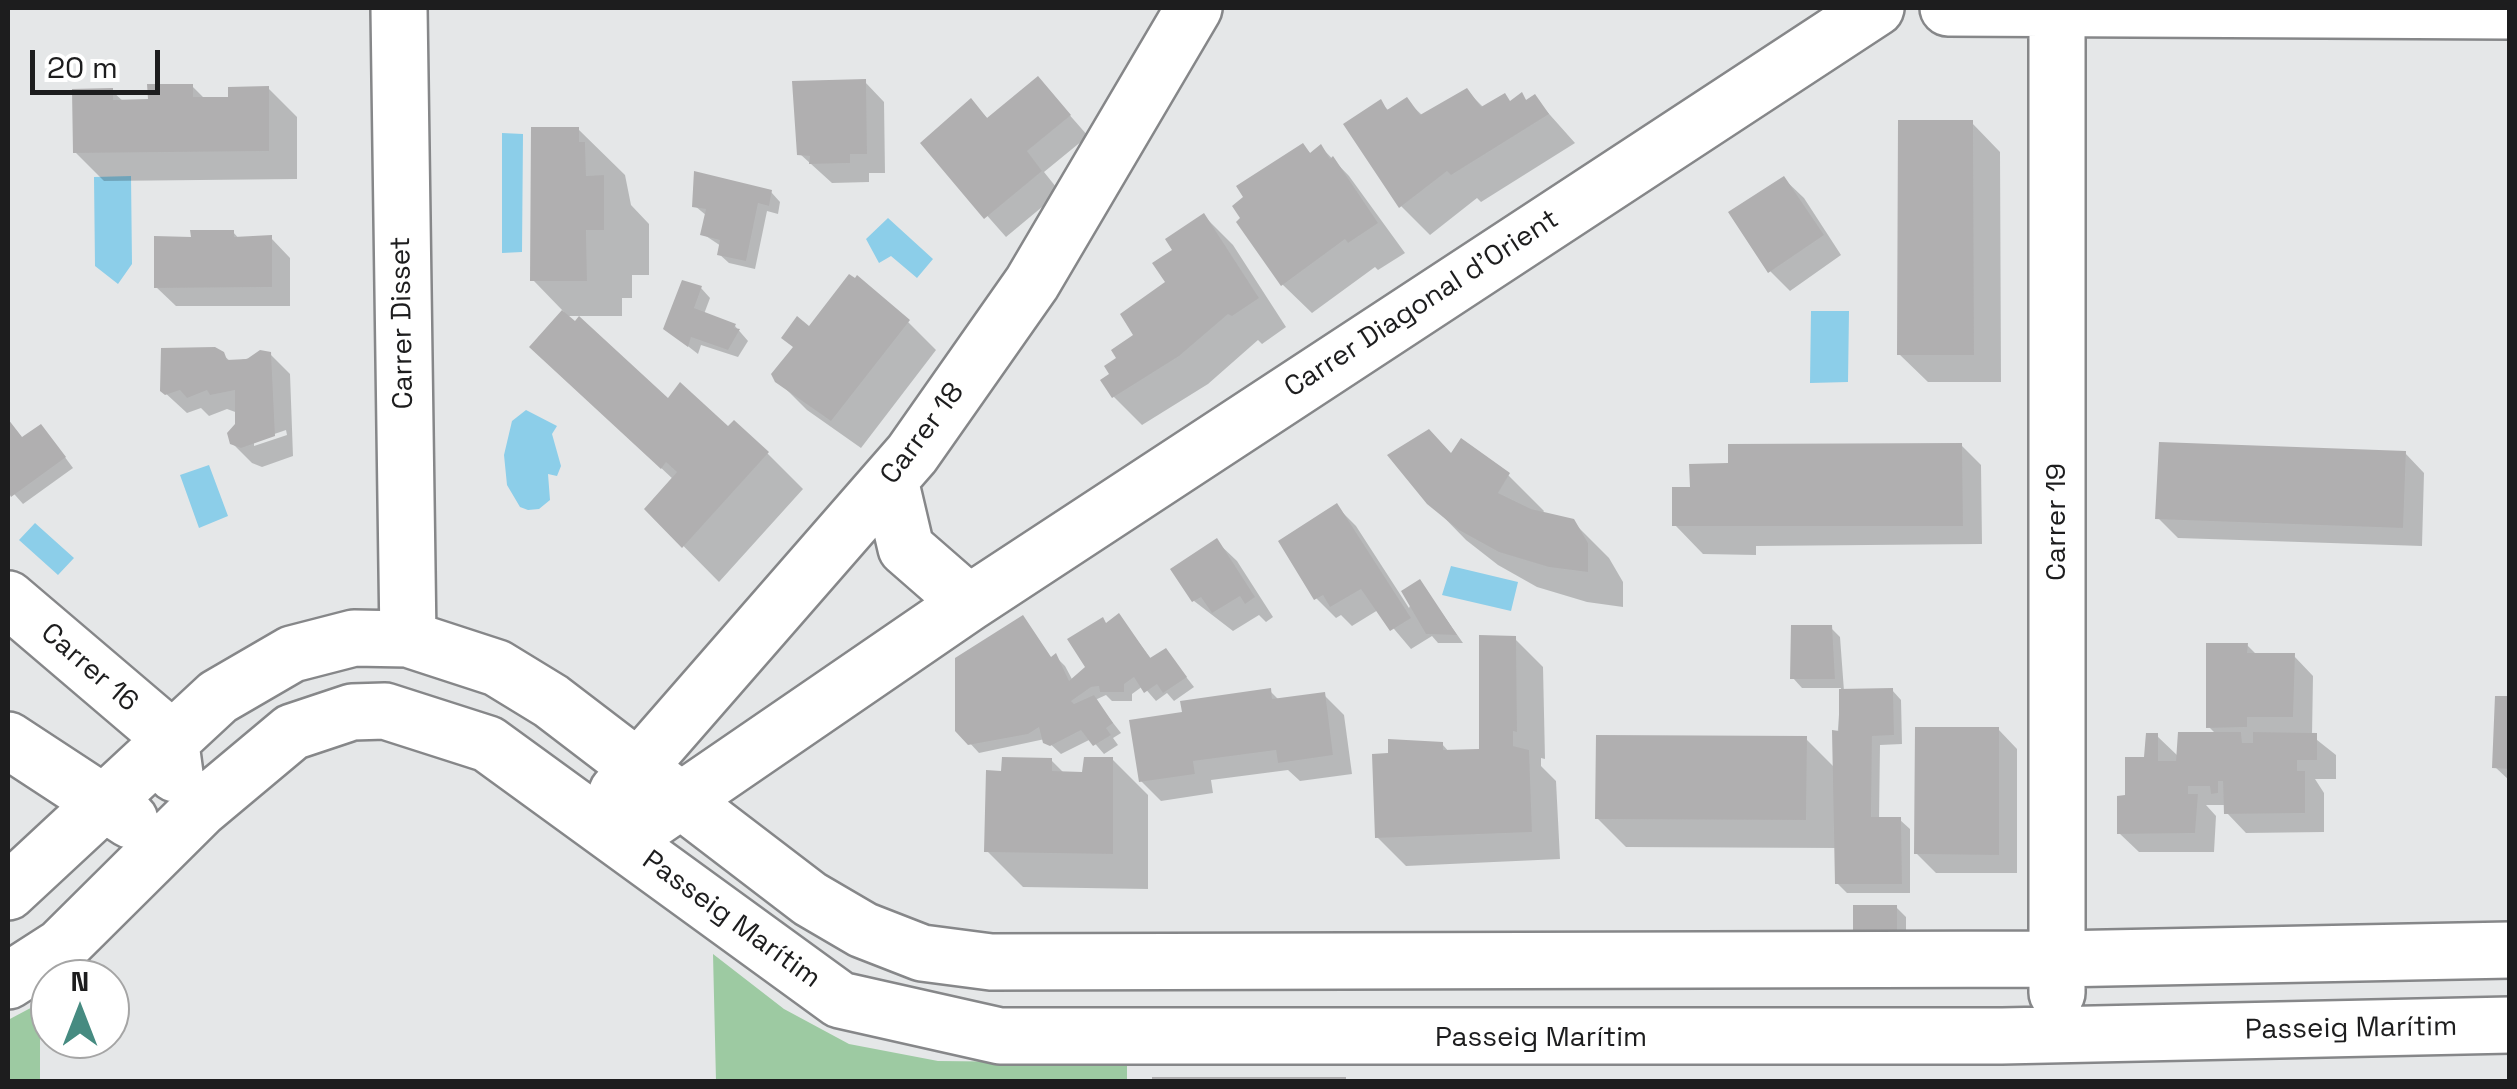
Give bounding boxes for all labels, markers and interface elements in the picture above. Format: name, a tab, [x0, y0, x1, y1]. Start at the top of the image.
scale bar	[35, 30, 165, 92]
text: 20 m	[47, 48, 118, 87]
street label: Carrer Diagonal d'Orient	[1279, 203, 1565, 405]
street label: Carrer Disset	[385, 236, 421, 410]
street label: Carrer 18	[874, 377, 972, 491]
street label: Carrer 19	[2040, 463, 2074, 581]
street label: Carrer 16	[34, 617, 144, 719]
street label: Passeig Marítim	[635, 844, 827, 996]
north arrow	[30, 959, 130, 1059]
text: N	[71, 963, 89, 999]
street label: Passeig Marítim	[2245, 1010, 2457, 1048]
street label: Passeig Marítim	[1435, 1021, 1647, 1055]

